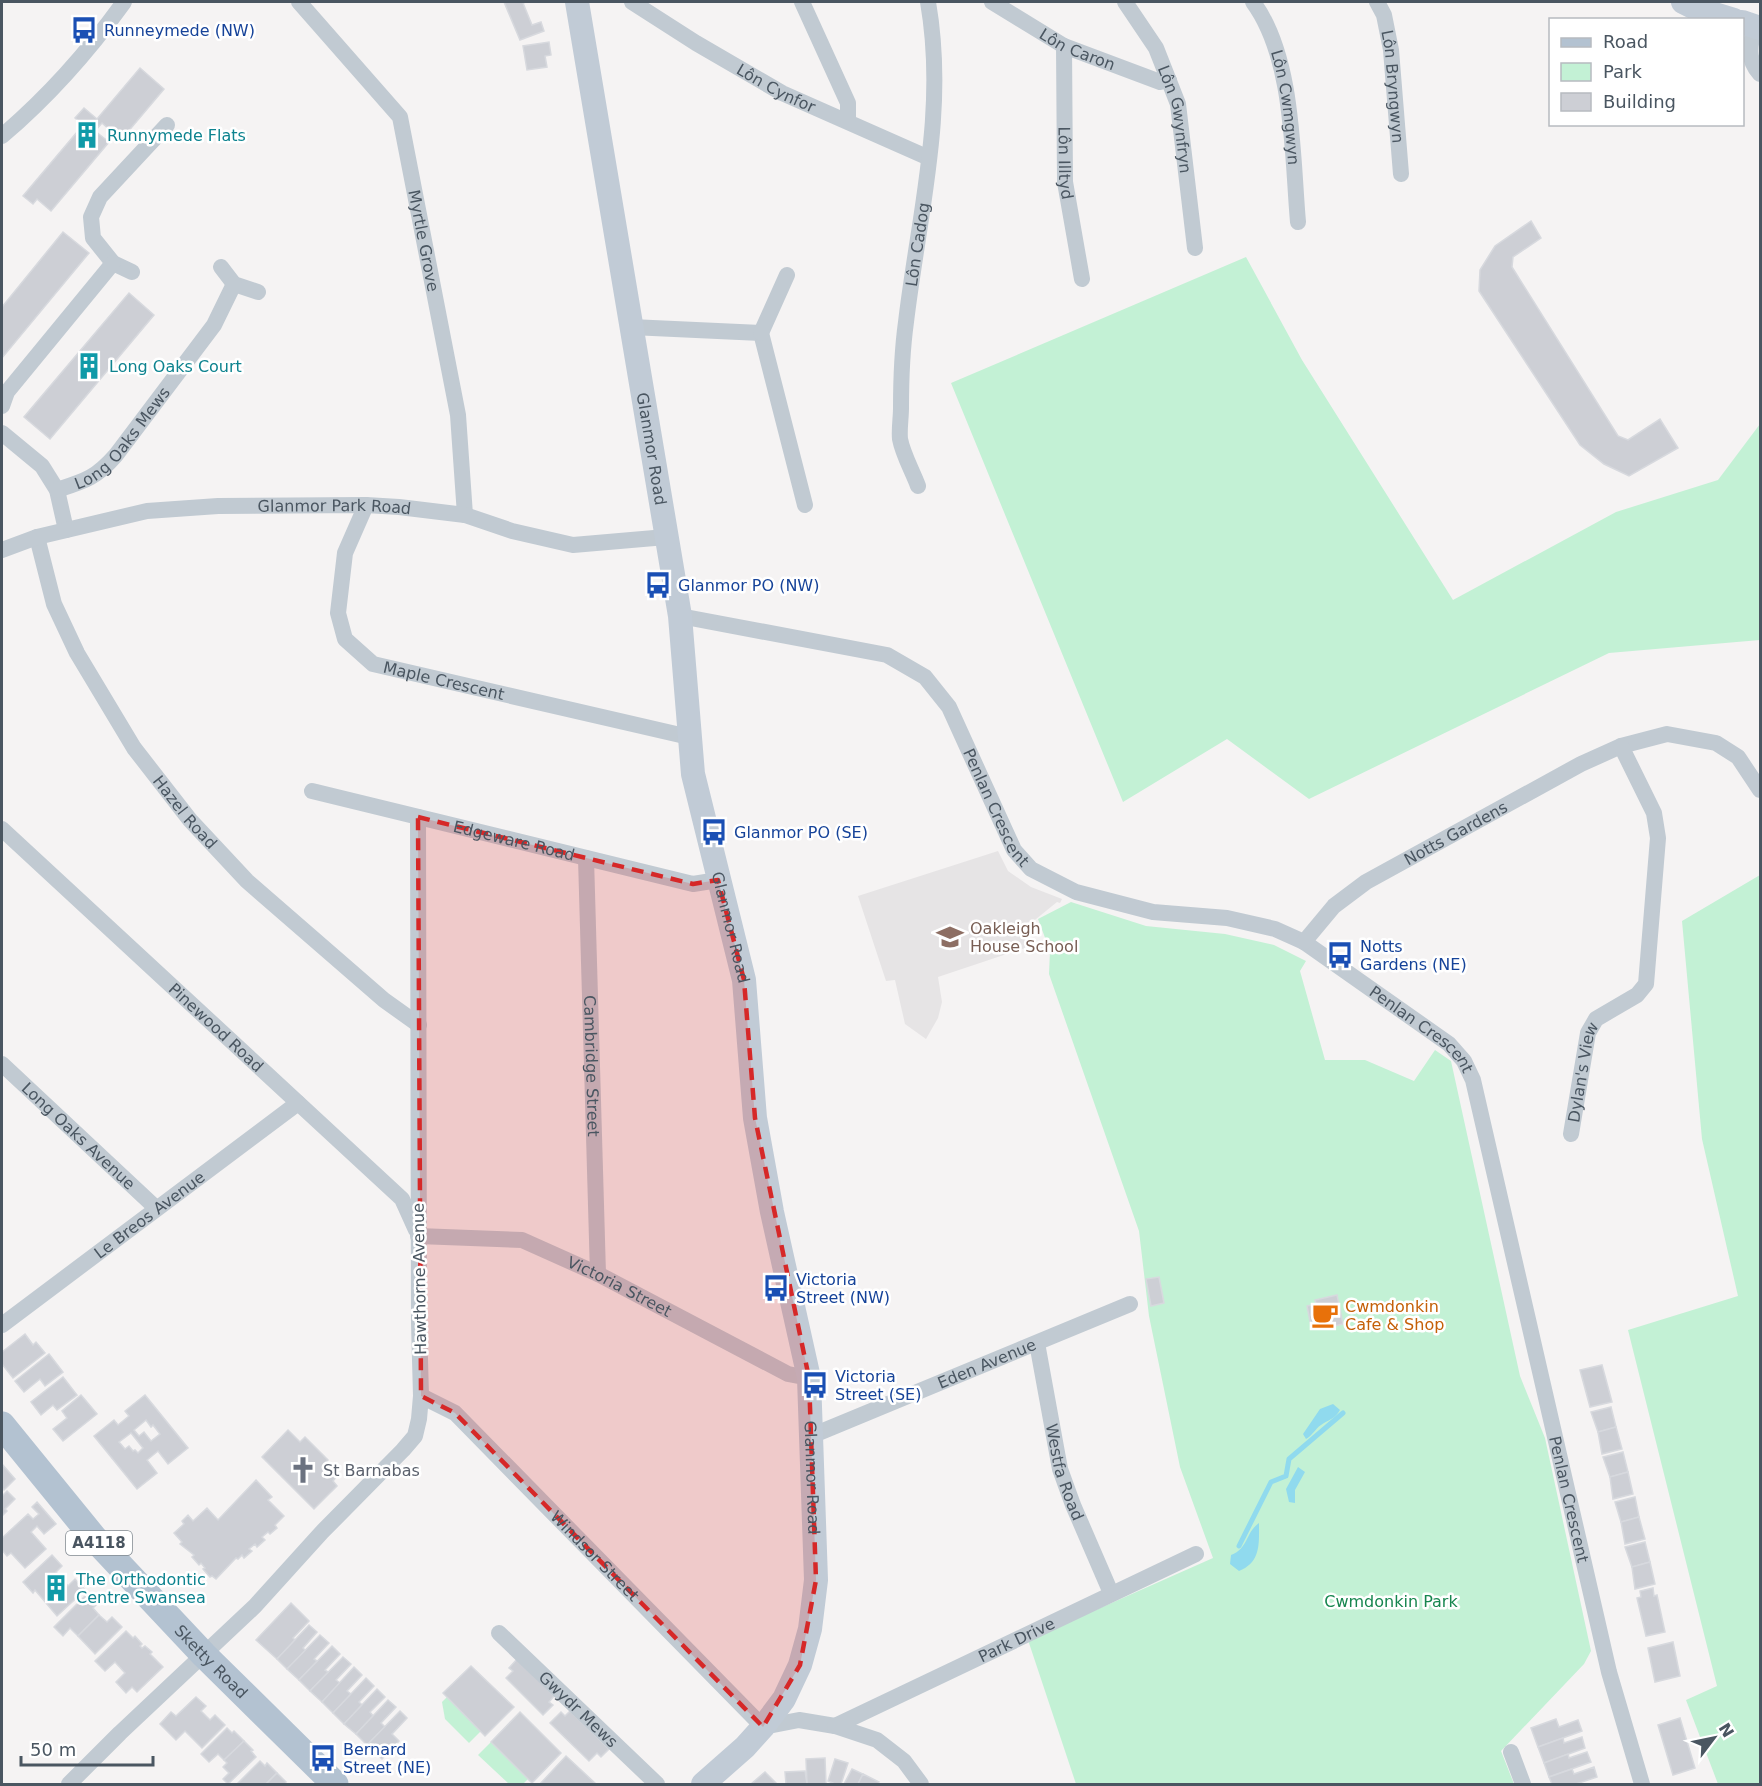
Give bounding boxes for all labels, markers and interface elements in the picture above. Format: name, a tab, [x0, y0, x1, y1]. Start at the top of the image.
bus stop icon: Runneymede (NW)	[69, 15, 99, 45]
legend	[1549, 18, 1744, 126]
place label: Runneymede (NW)	[104, 21, 255, 40]
street label: Lôn Caron	[1036, 24, 1118, 74]
street label: Lôn Bryngwyn	[1377, 28, 1407, 144]
text: Road	[1603, 31, 1648, 52]
street label: Lôn Cwmgwyn	[1267, 48, 1303, 166]
street label: Lôn Cynfor	[733, 60, 819, 117]
text: Park	[1603, 61, 1642, 82]
street label: Lôn Gwynfryn	[1154, 63, 1195, 174]
text: Building	[1603, 91, 1676, 112]
building icon: Runnymede Flats	[72, 120, 102, 150]
place label: Runnymede Flats	[107, 126, 246, 145]
street label: Lôn Illtyd	[1055, 126, 1077, 201]
street label: Myrtle Grove	[404, 188, 443, 293]
street label: Lôn Cadog	[902, 201, 933, 288]
building icon: Long Oaks Court	[74, 351, 104, 381]
place label: Long Oaks Court	[109, 357, 242, 376]
street label: Long Oaks Mews	[72, 383, 174, 493]
street label: Glanmor Road	[633, 391, 670, 507]
street label: Glanmor Park Road	[258, 496, 412, 518]
bus stop icon: Glanmor PO (NW)	[643, 570, 673, 600]
place label: Glanmor PO (NW)	[678, 576, 819, 595]
street label: Maple Crescent	[381, 658, 506, 704]
street label: Penlan Crescent	[959, 746, 1033, 870]
street label: Hazel Road	[149, 772, 221, 853]
street label: Notts Gardens	[1401, 797, 1511, 869]
street label: Edgeware Road	[451, 817, 577, 865]
bus stop icon: Glanmor PO (SE)	[699, 817, 729, 847]
place label: Glanmor PO (SE)	[734, 823, 868, 842]
street label: Glanmor Road	[708, 870, 753, 985]
place label: Oakleigh House School	[970, 919, 1078, 956]
school or university icon: Oakleigh House School	[935, 922, 965, 952]
place label: Notts Gardens (NE)	[1360, 937, 1467, 974]
bus stop icon: Notts Gardens (NE)	[1325, 940, 1355, 970]
street label: Pinewood Road	[165, 979, 267, 1076]
street label: Penlan Crescent	[1366, 982, 1477, 1076]
street label: Cambridge Street	[580, 995, 603, 1137]
street label: Dylan's View	[1564, 1018, 1602, 1124]
street label: Long Oaks Avenue	[18, 1078, 139, 1194]
street label: Le Breos Avenue	[90, 1167, 209, 1263]
street label: Hawthorne Avenue	[409, 1203, 430, 1355]
street label: Victoria Street	[564, 1252, 675, 1321]
place label: Victoria Street (NW)	[796, 1270, 890, 1307]
bus stop icon: Victoria Street (NW)	[761, 1273, 791, 1303]
place label: Cwmdonkin Cafe & Shop	[1345, 1297, 1444, 1334]
cafe icon: Cwmdonkin Cafe & Shop	[1310, 1300, 1340, 1330]
street label: Eden Avenue	[935, 1335, 1039, 1393]
place label: Victoria Street (SE)	[835, 1367, 921, 1404]
bus stop icon: Victoria Street (SE)	[800, 1370, 830, 1400]
street label: Glanmor Road	[800, 1420, 823, 1535]
street label: Westfa Road	[1042, 1422, 1087, 1523]
street label: Penlan Crescent	[1545, 1434, 1593, 1564]
church icon: St Barnabas	[288, 1455, 318, 1485]
place label: St Barnabas	[323, 1461, 420, 1480]
street label: Windsor Street	[546, 1507, 643, 1605]
road number: A4118	[66, 1531, 132, 1555]
place label: The Orthodontic Centre Swansea	[75, 1570, 206, 1607]
building icon: The Orthodontic Centre Swansea	[41, 1573, 71, 1603]
park label: Cwmdonkin Park	[1324, 1592, 1458, 1611]
street label: Park Drive	[975, 1614, 1058, 1666]
street label: Sketty Road	[170, 1621, 251, 1703]
street label: Gwydr Mews	[535, 1667, 622, 1751]
north arrow	[1684, 1708, 1744, 1768]
text: N	[1715, 1720, 1738, 1741]
scale bar	[21, 1729, 153, 1767]
text: 50 m	[30, 1739, 76, 1760]
place label: Bernard Street (NE)	[343, 1740, 431, 1777]
bus stop icon: Bernard Street (NE)	[308, 1743, 338, 1773]

